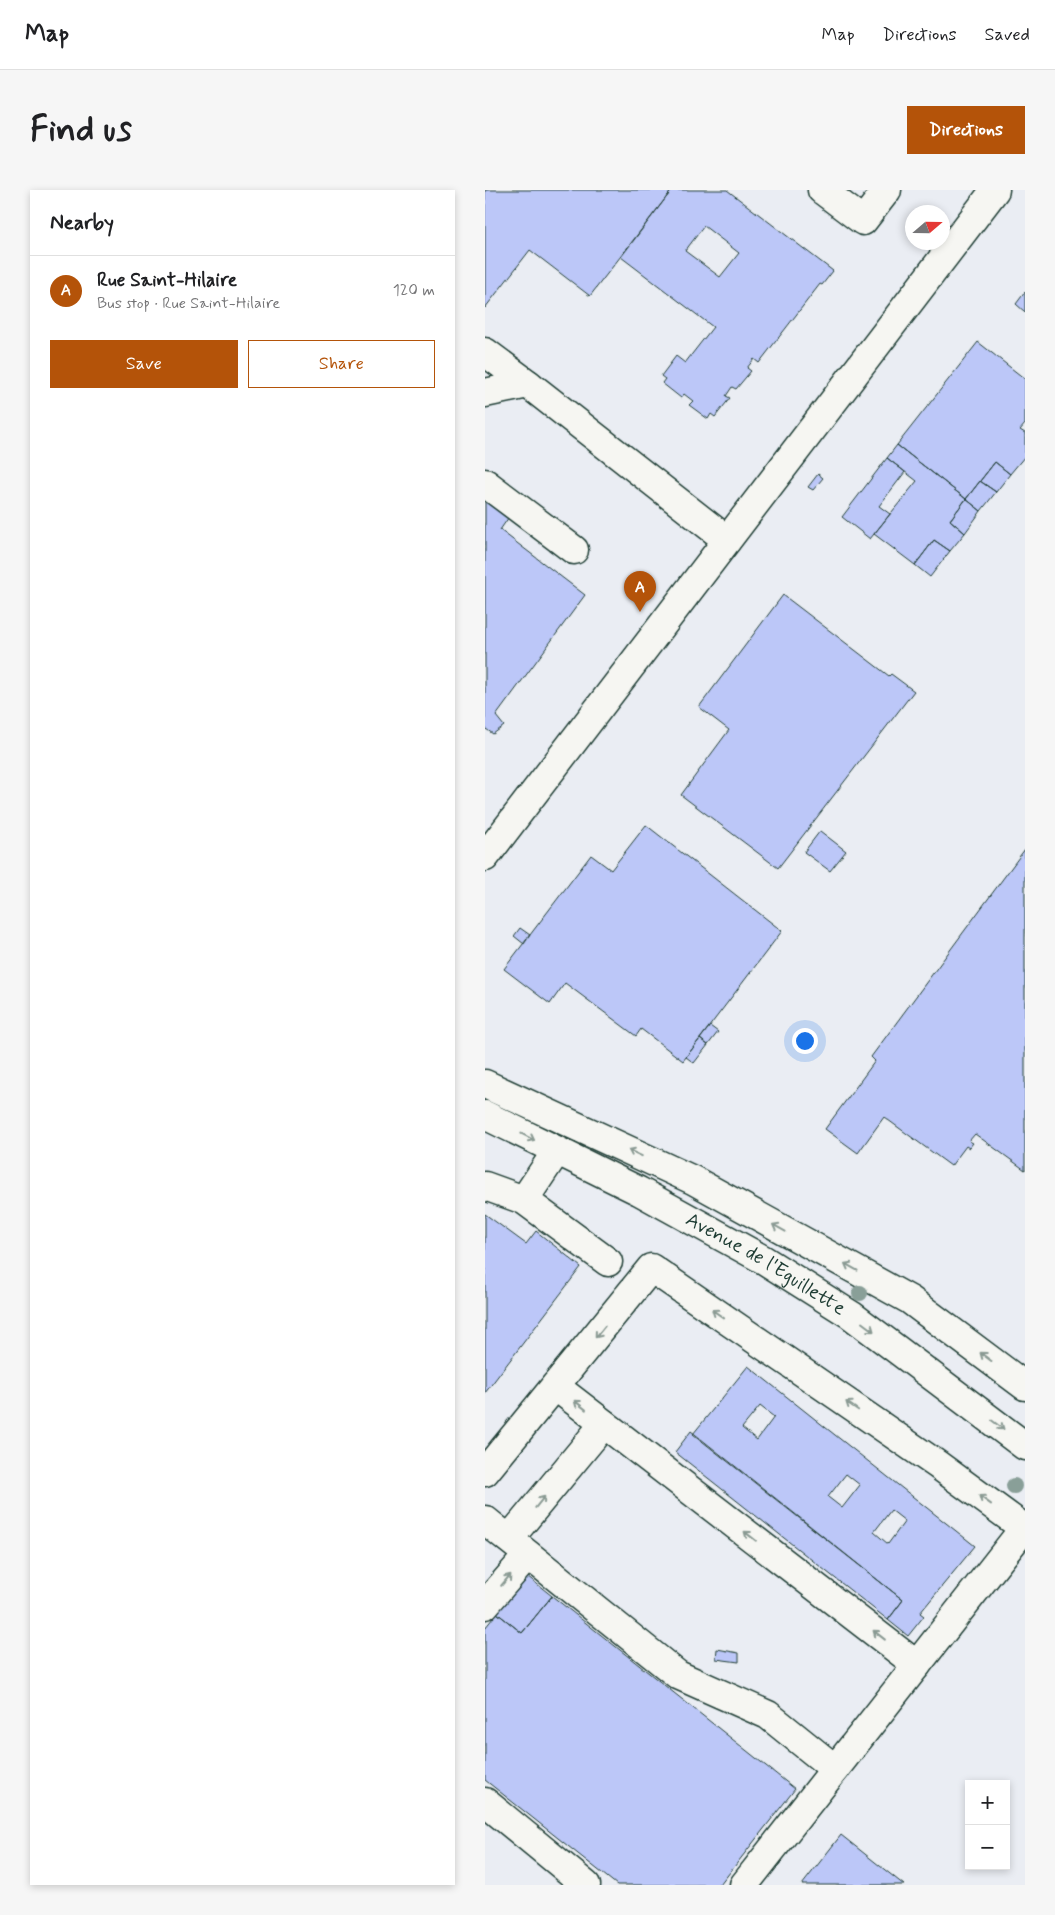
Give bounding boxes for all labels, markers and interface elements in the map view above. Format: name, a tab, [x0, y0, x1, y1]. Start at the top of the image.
text: Map	[25, 19, 69, 50]
text: Map	[822, 23, 855, 47]
text: Directions	[883, 23, 957, 47]
text: Saved	[985, 23, 1030, 47]
button: Directions	[907, 106, 1025, 154]
text: Find us	[30, 107, 132, 153]
north arrow	[905, 205, 950, 250]
text: Nearby	[50, 209, 114, 237]
text: Rue Saint-Hilaire	[97, 268, 237, 293]
text: A	[61, 280, 71, 301]
text: 120 m	[393, 280, 435, 301]
text: Bus stop · Rue Saint-Hilaire	[97, 293, 280, 314]
button: Save	[50, 340, 238, 388]
button: Share	[248, 340, 435, 388]
pin: A	[624, 571, 656, 612]
your location	[792, 1028, 818, 1054]
one-way arrow	[521, 1132, 536, 1142]
one-way arrow	[628, 1148, 643, 1158]
street label: Avenue de l'Eguillette	[681, 1206, 851, 1322]
one-way arrow	[773, 1222, 787, 1232]
one-way arrow	[844, 1262, 859, 1271]
one-way arrow	[711, 1309, 725, 1319]
one-way arrow	[861, 1322, 874, 1333]
one-way arrow	[594, 1325, 605, 1338]
one-way arrow	[979, 1352, 993, 1362]
one-way arrow	[573, 1400, 587, 1410]
one-way arrow	[845, 1401, 859, 1411]
one-way arrow	[991, 1420, 1004, 1431]
one-way arrow	[534, 1495, 545, 1508]
one-way arrow	[978, 1495, 992, 1505]
one-way arrow	[743, 1531, 757, 1541]
one-way arrow	[501, 1573, 512, 1586]
one-way arrow	[873, 1630, 886, 1641]
map controls	[965, 1780, 1010, 1870]
button: +	[965, 1780, 1010, 1825]
button: −	[965, 1825, 1010, 1870]

